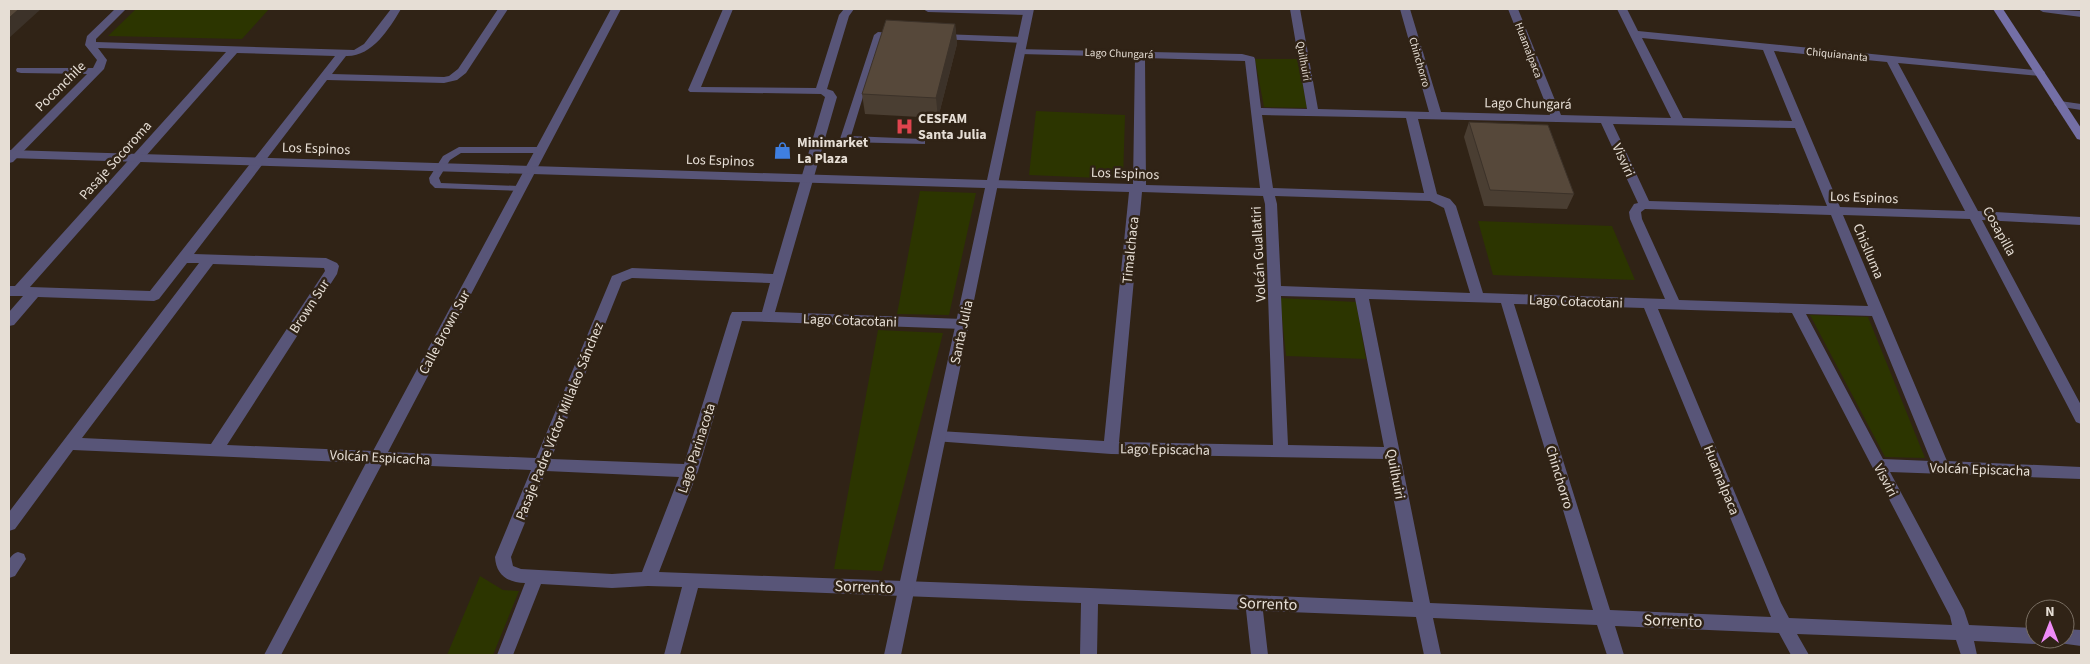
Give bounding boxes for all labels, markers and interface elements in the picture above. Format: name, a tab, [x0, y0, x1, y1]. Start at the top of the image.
street label: Huamalpaca	[1511, 20, 1546, 80]
street label: Chinchorro	[1405, 35, 1434, 89]
street label: Quilhuiri	[1293, 40, 1314, 82]
street label: Chiquiananta	[1805, 44, 1869, 65]
street label: Lago Chungará	[1084, 45, 1154, 62]
street label: Poconchile	[31, 57, 91, 117]
street label: Lago Chungará	[1484, 93, 1572, 115]
place label: CESFAM Santa Julia	[918, 109, 987, 145]
hospital icon: CESFAM Santa Julia	[894, 116, 914, 136]
street label: Pasaje Socoroma	[75, 117, 157, 205]
place label: Minimarket La Plaza	[797, 133, 869, 169]
street label: Los Espinos	[281, 138, 351, 160]
shop icon: Minimarket La Plaza	[773, 140, 793, 160]
street label: Visviri	[1607, 140, 1640, 180]
street label: Los Espinos	[685, 150, 755, 172]
street label: Los Espinos	[1090, 163, 1160, 185]
street label: Los Espinos	[1829, 187, 1899, 209]
street label: Cosapilla	[1977, 203, 2021, 260]
street label: Volcán Guallatiri	[1247, 206, 1271, 302]
street label: Timalchaca	[1118, 215, 1144, 285]
street label: Chislluma	[1847, 221, 1889, 282]
street label: Brown Sur	[285, 275, 335, 338]
street label: Calle Brown Sur	[414, 287, 476, 378]
street label: Lago Cotacotani	[1529, 290, 1623, 314]
street label: Santa Julia	[945, 298, 979, 366]
street label: Lago Cotacotani	[803, 309, 897, 333]
street label: Pasaje Padre Víctor Millaleo Sánchez	[511, 319, 609, 523]
street label: Lago Parinacota	[673, 401, 721, 496]
street label: Lago Episcacha	[1120, 439, 1210, 461]
street label: Huamalpaca	[1698, 442, 1744, 518]
street label: Chinchorro	[1540, 443, 1578, 512]
street label: Volcán Espicacha	[329, 445, 431, 471]
street label: Quilhuiri	[1380, 447, 1410, 501]
street label: Volcán Episcacha	[1929, 458, 2031, 482]
street label: Visviri	[1868, 460, 1902, 501]
street label: Sorrento	[834, 575, 894, 599]
street label: Sorrento	[1238, 592, 1298, 616]
north arrow	[2025, 599, 2075, 649]
text: N	[2045, 602, 2055, 622]
street label: Sorrento	[1643, 609, 1703, 633]

